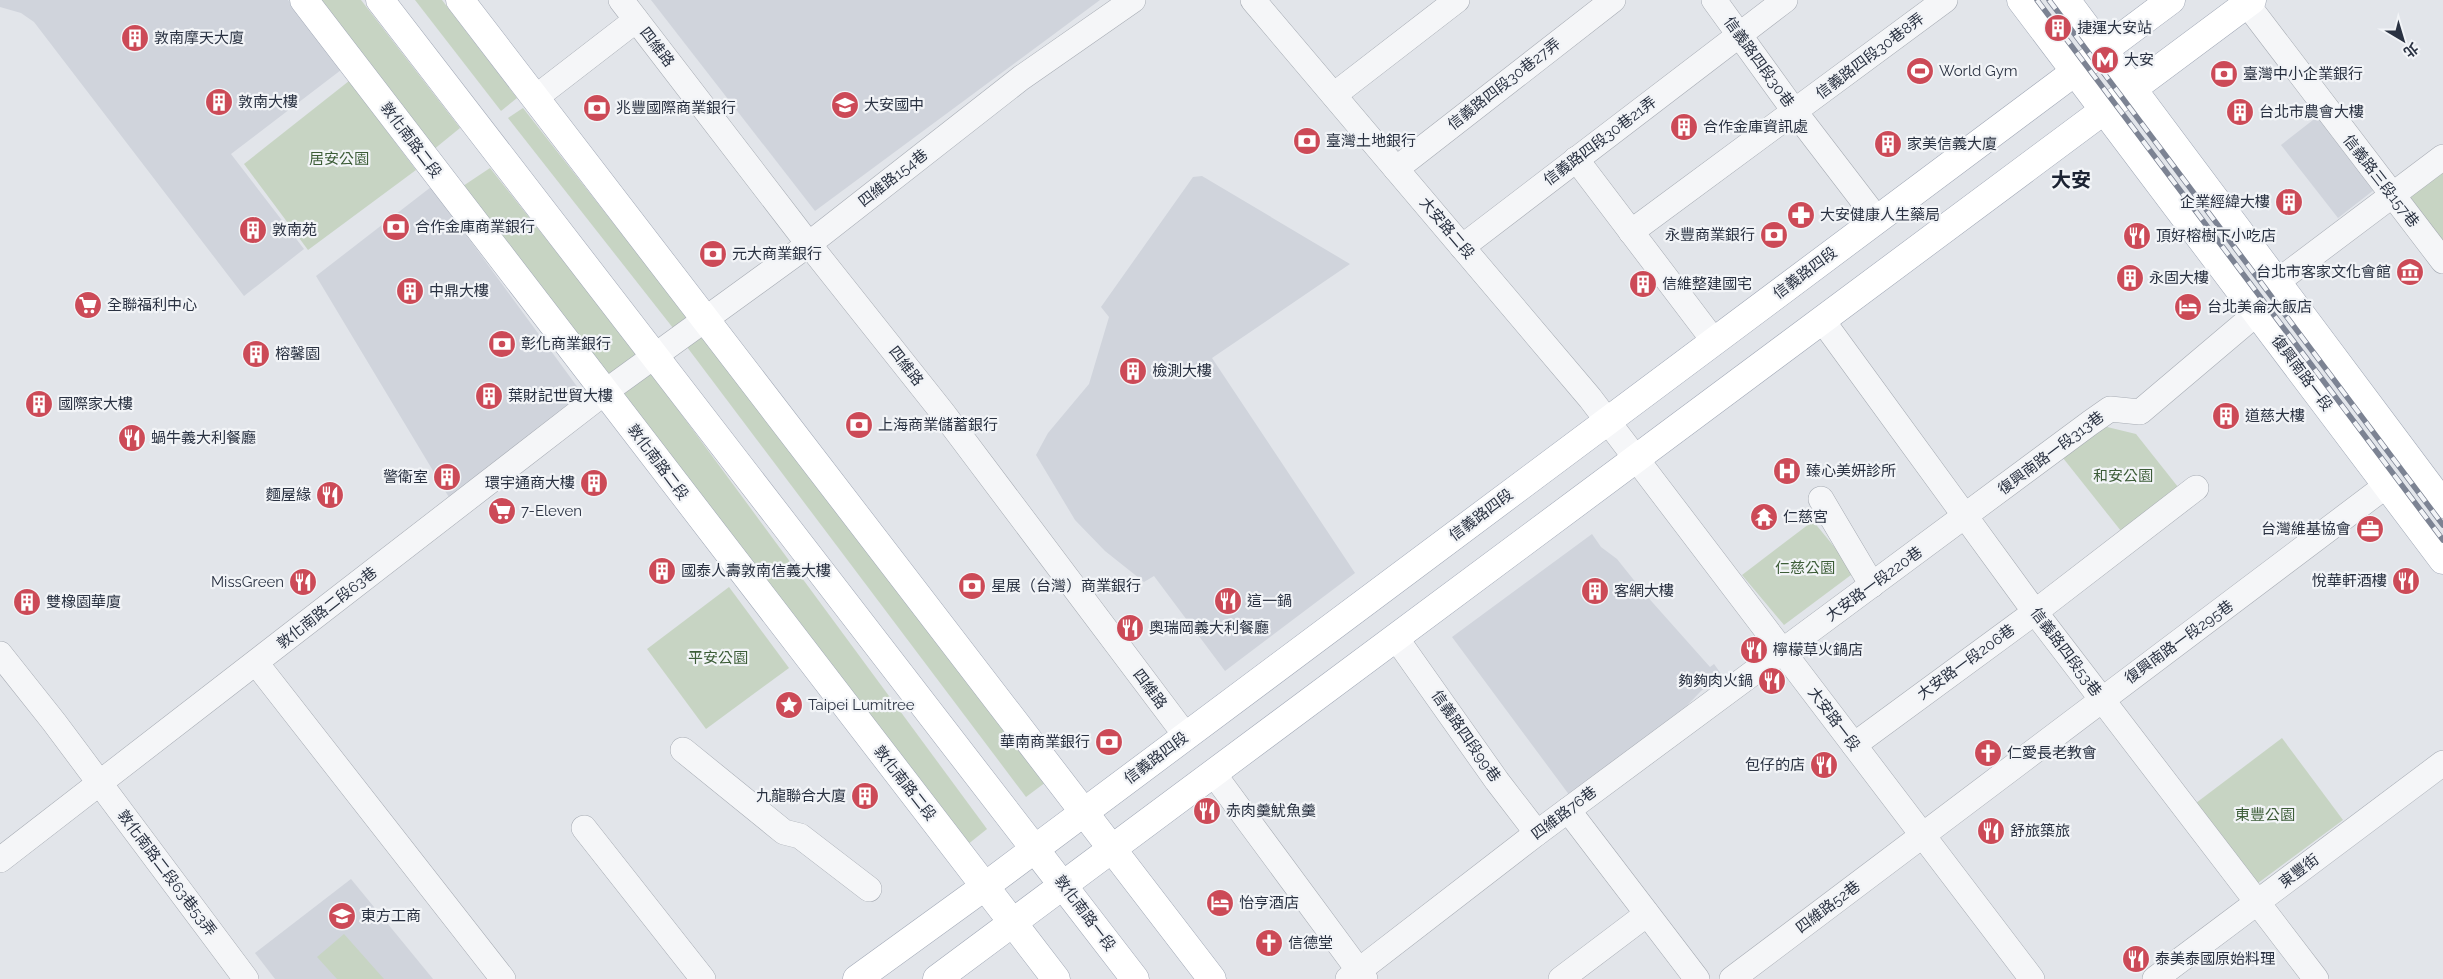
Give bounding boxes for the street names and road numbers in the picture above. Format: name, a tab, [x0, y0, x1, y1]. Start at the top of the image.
street label: 信義路四段30巷8弄	[1812, 9, 1928, 103]
street label: 信義路四段30巷	[1720, 13, 1798, 111]
street label: 四維路	[636, 24, 678, 70]
street label: 信義路四段30巷27弄	[1444, 34, 1564, 134]
street label: 信義路四段30巷21弄	[1540, 93, 1660, 189]
street label: 敦化南路二段	[377, 99, 445, 181]
street label: 信義路三段157巷	[2339, 131, 2423, 231]
street label: 四維路154巷	[855, 145, 931, 211]
street label: 大安路二段	[1416, 193, 1478, 263]
street label: 信義路四段	[1770, 243, 1840, 303]
street label: 復興南路一段	[2268, 332, 2336, 414]
street label: 四維路	[885, 343, 927, 389]
street label: 復興南路一段313巷	[1995, 407, 2107, 499]
street label: 敦化南路二段	[624, 421, 692, 503]
street label: 信義路四段	[1446, 485, 1516, 545]
street label: 大安路一段220巷	[1822, 543, 1926, 625]
street label: 敦化南路二段63巷	[273, 563, 381, 653]
street label: 復興南路一段295巷	[2121, 597, 2237, 687]
street label: 信義路四段53巷	[2027, 604, 2105, 700]
street label: 大安路一段206巷	[1914, 621, 2018, 703]
street label: 四維路	[1129, 666, 1171, 712]
street label: 大安路一段	[1804, 684, 1864, 754]
street label: 信義路四段99巷	[1428, 687, 1504, 785]
street label: 信義路四段	[1121, 728, 1191, 788]
street label: 敦化南路二段	[870, 742, 940, 824]
street label: 四維路76巷	[1528, 783, 1600, 843]
street label: 敦化南路二段63巷53弄	[114, 806, 220, 940]
street label: 東豐街	[2276, 850, 2322, 892]
street label: 敦化南路一段	[1051, 872, 1119, 954]
street label: 四維路52巷	[1792, 877, 1864, 937]

